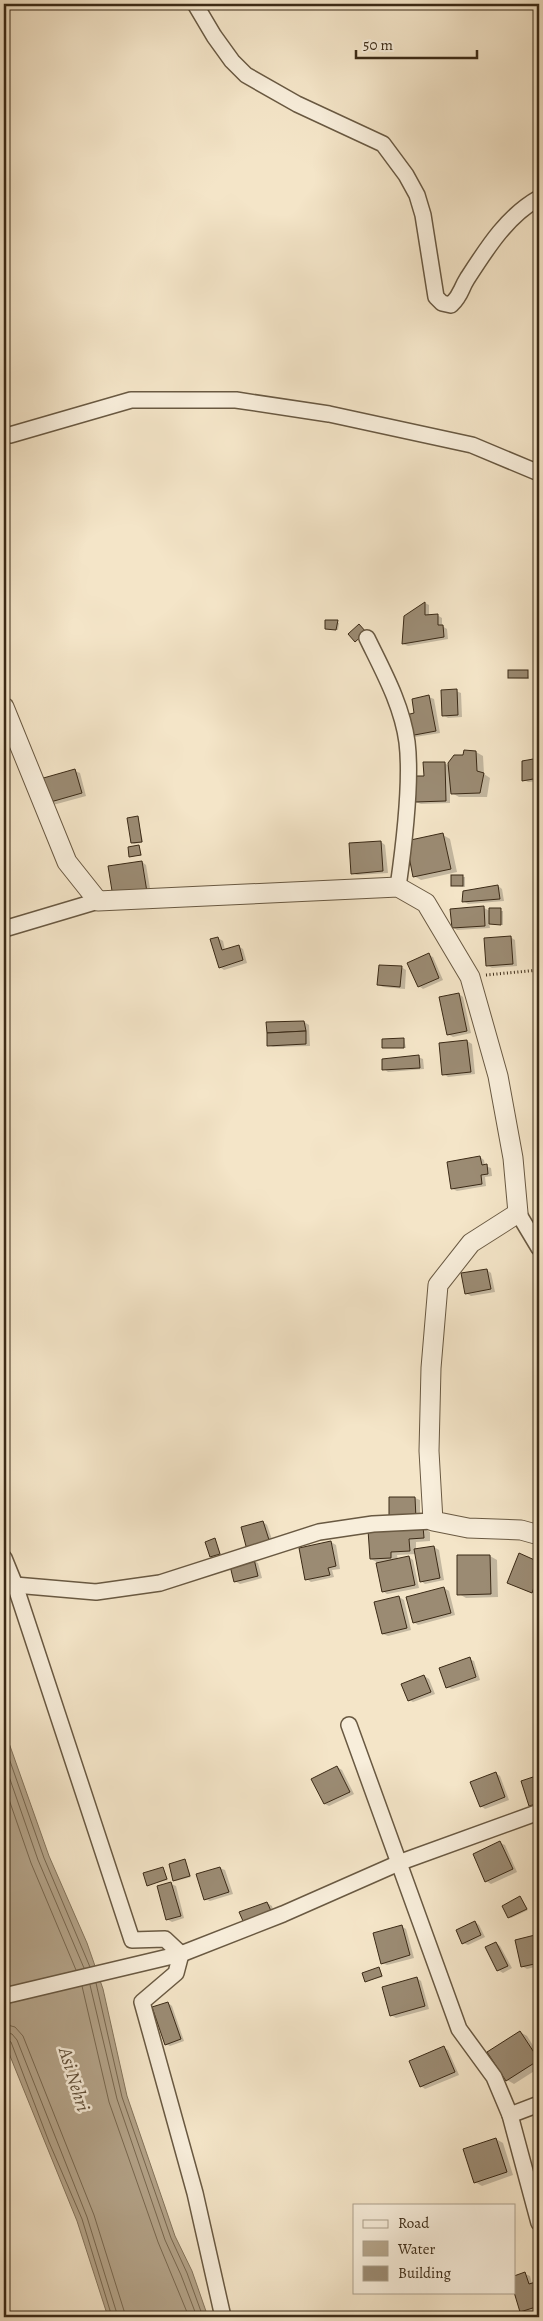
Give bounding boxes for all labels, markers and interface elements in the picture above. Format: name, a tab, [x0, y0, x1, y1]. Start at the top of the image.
scale bar	[356, 28, 477, 60]
text: 50 m	[363, 35, 393, 55]
water label: Asi Nehri	[52, 2043, 96, 2114]
legend	[353, 2204, 516, 2294]
text: Road	[398, 2213, 430, 2233]
text: Water	[397, 2239, 435, 2259]
text: Building	[398, 2263, 451, 2283]

